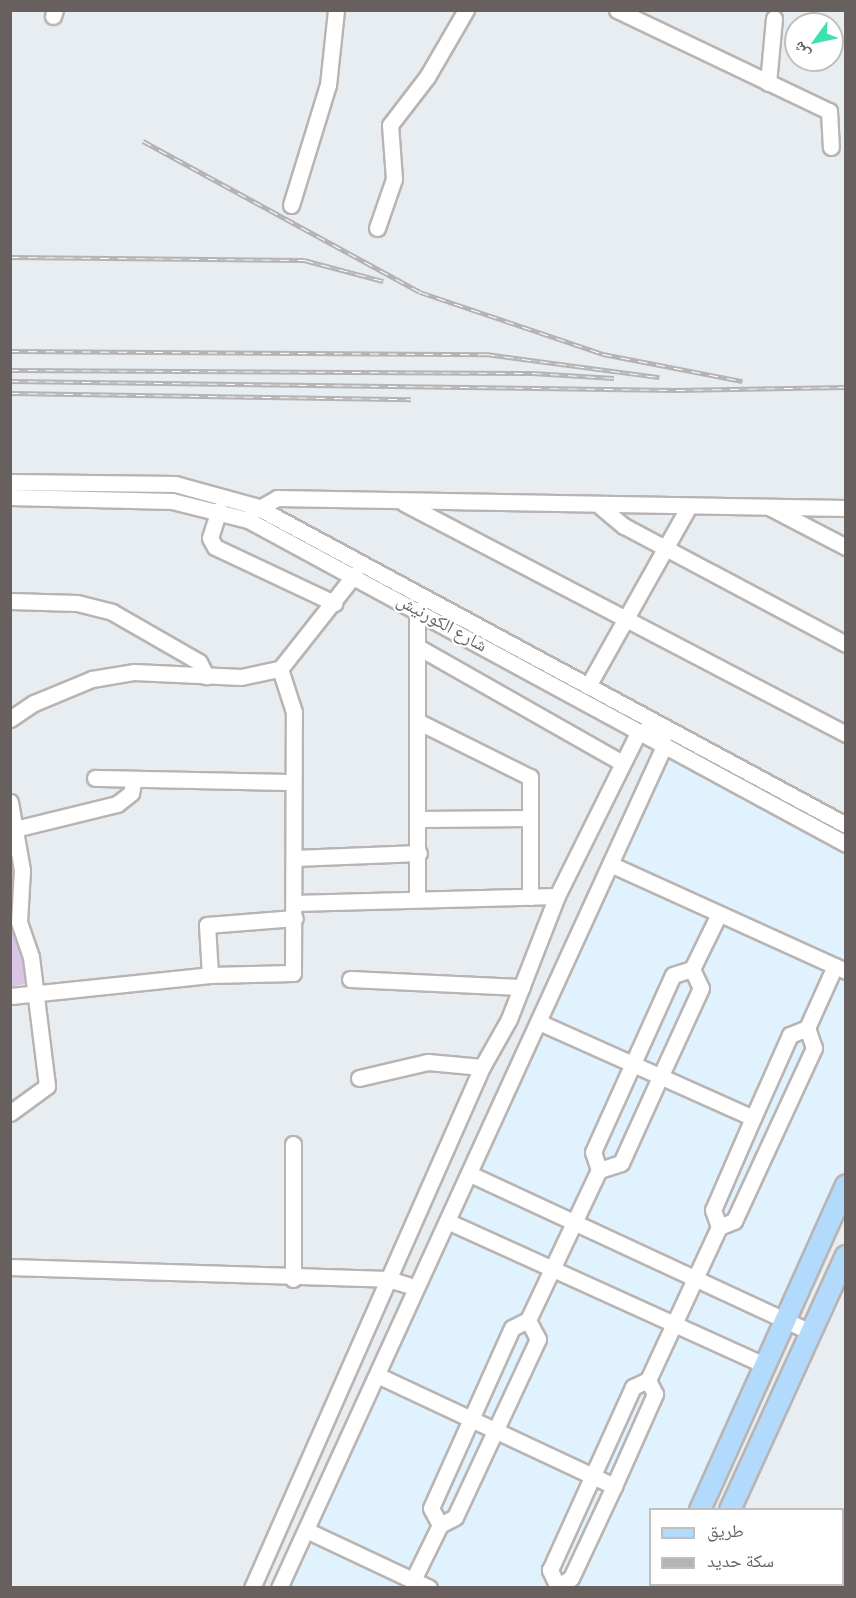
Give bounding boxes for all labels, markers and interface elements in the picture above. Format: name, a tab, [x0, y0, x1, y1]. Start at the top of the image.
north arrow	[784, 12, 844, 72]
text: ش	[787, 38, 814, 64]
street label: شارع الكورنيش	[393, 589, 491, 657]
legend	[649, 1508, 844, 1586]
text: طريق	[707, 1518, 744, 1543]
text: سكة حديد	[707, 1548, 774, 1573]

